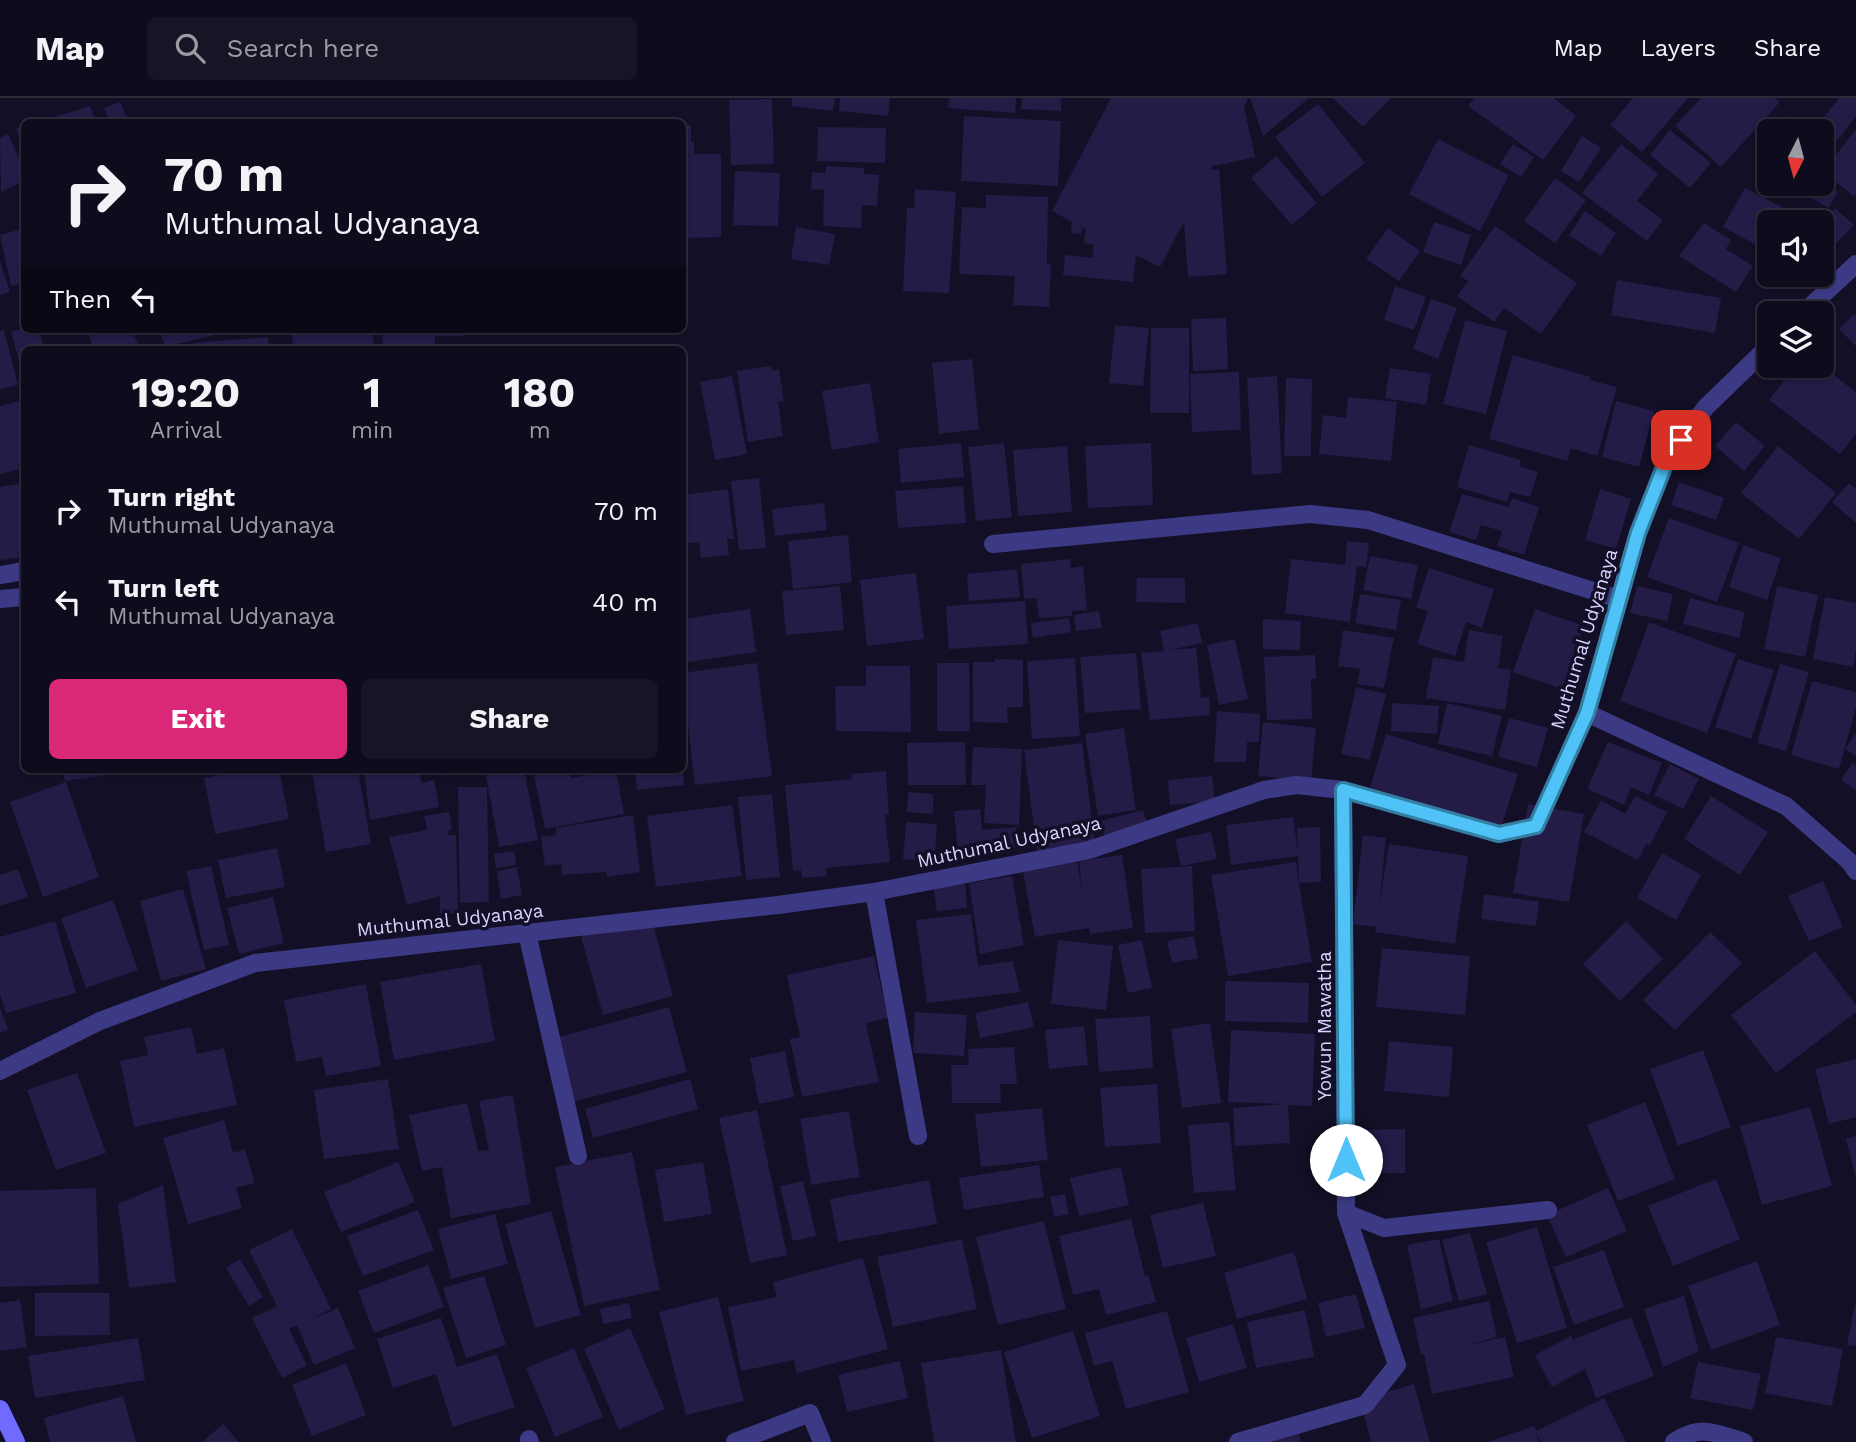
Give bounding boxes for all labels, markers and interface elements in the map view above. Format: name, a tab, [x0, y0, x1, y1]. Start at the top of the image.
search box	[147, 17, 637, 80]
text: Map	[35, 29, 105, 68]
icon: search	[171, 29, 209, 67]
text: Search here	[227, 33, 379, 63]
text: Map	[1554, 34, 1602, 62]
text: Layers	[1640, 34, 1716, 62]
text: Share	[1754, 34, 1821, 62]
north arrow	[1757, 119, 1834, 196]
map controls	[1757, 119, 1834, 378]
text: 70 m	[164, 145, 284, 203]
icon: right	[49, 147, 140, 238]
text: Muthumal Udyanaya	[164, 204, 480, 242]
button: sound	[1757, 210, 1834, 287]
icon: left	[125, 280, 163, 318]
text: Then	[49, 284, 111, 314]
button: layers	[1757, 301, 1834, 378]
text: 19:20	[132, 368, 240, 417]
text: 1	[363, 368, 381, 417]
text: 180	[504, 368, 575, 417]
pin	[1651, 410, 1711, 470]
text: Arrival	[150, 417, 222, 444]
text: min	[351, 417, 393, 444]
text: m	[529, 417, 551, 444]
icon: arrive	[1662, 421, 1700, 459]
text: Turn right	[108, 482, 235, 512]
icon: right	[49, 492, 87, 530]
text: 70 m	[594, 496, 658, 526]
text: Muthumal Udyanaya	[108, 512, 335, 539]
street label: Muthumal Udyanaya	[1546, 546, 1622, 732]
text: Turn left	[108, 573, 219, 603]
icon: left	[49, 583, 87, 621]
text: 40 m	[592, 587, 658, 617]
text: Muthumal Udyanaya	[108, 603, 335, 630]
button: Exit	[49, 679, 347, 759]
button: Share	[361, 679, 658, 759]
street label: Muthumal Udyanaya	[915, 811, 1103, 873]
street label: Muthumal Udyanaya	[356, 899, 545, 941]
street label: Yowun Mawatha	[1313, 951, 1336, 1101]
position arrow	[1309, 1123, 1383, 1197]

